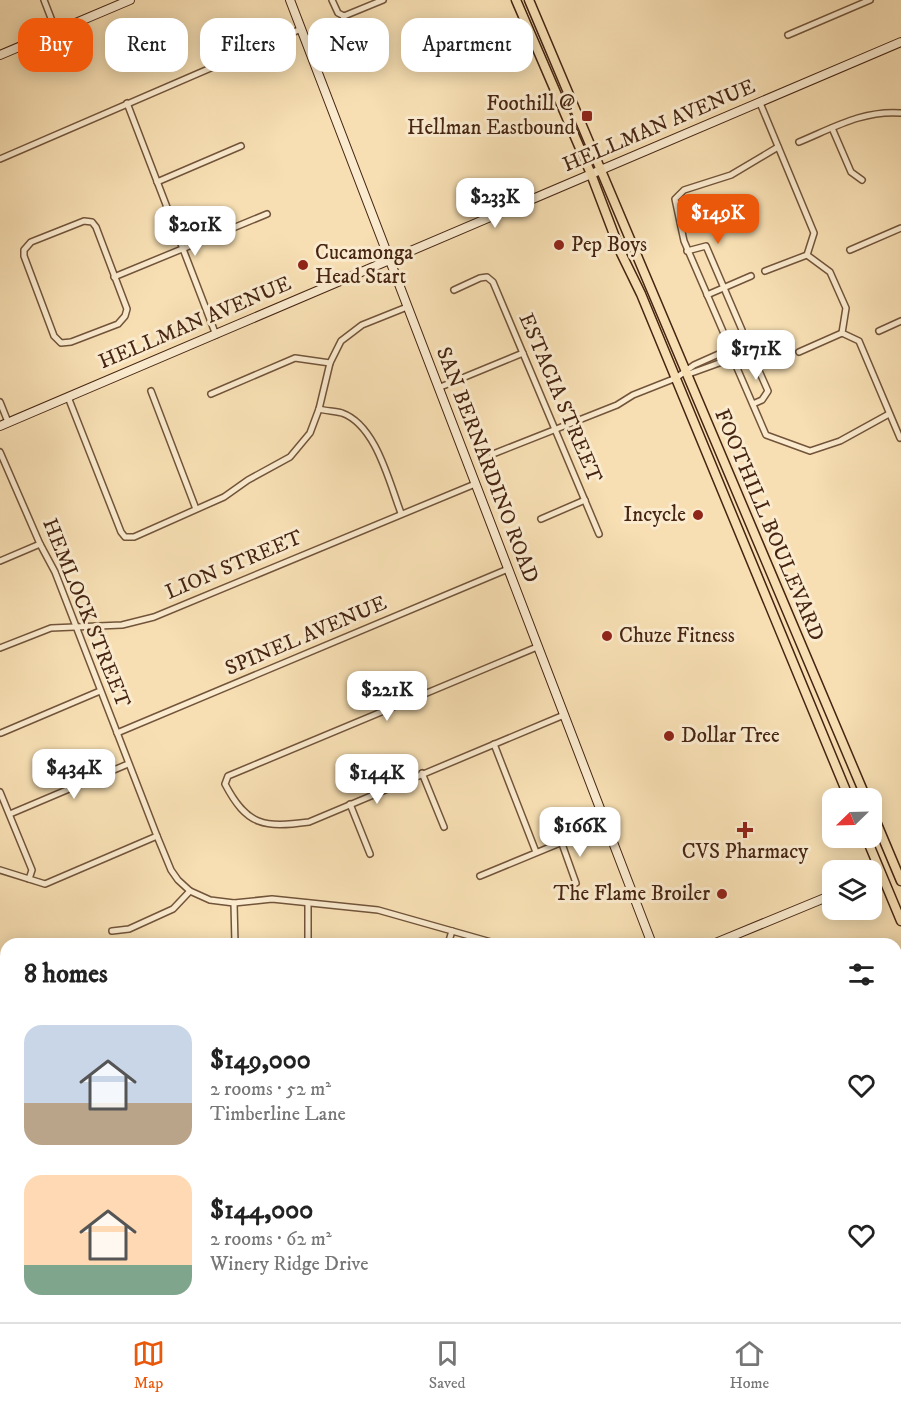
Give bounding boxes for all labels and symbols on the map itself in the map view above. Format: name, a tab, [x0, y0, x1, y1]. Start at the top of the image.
street label: HELLMAN AVENUE	[559, 74, 759, 178]
place label: Foothill @ Hellman Eastbound	[407, 91, 576, 141]
marker: Foothill @ Hellman Eastbound	[580, 109, 594, 123]
pin: $233K	[453, 178, 537, 229]
pin: $149K	[676, 194, 760, 245]
pin: $201K	[153, 206, 237, 257]
place label: Pep Boys	[571, 232, 647, 258]
marker: Pep Boys	[552, 238, 566, 252]
place label: Cucamonga Head Start	[315, 240, 413, 290]
marker: Cucamonga Head Start	[296, 258, 310, 272]
street label: HELLMAN AVENUE	[95, 271, 295, 375]
street label: ESTACIA STREET	[513, 309, 607, 487]
pin: $171K	[714, 330, 798, 381]
street label: SAN BERNARDINO ROAD	[430, 343, 544, 587]
street label: FOOTHILL BOULEVARD	[708, 405, 830, 645]
place label: Incycle	[624, 502, 686, 528]
marker: Incycle	[691, 508, 705, 522]
street label: HEMLOCK STREET	[36, 515, 136, 711]
street label: LION STREET	[161, 524, 307, 606]
street label: SPINEL AVENUE	[221, 590, 391, 682]
place label: Chuze Fitness	[619, 623, 735, 649]
marker: Chuze Fitness	[600, 629, 614, 643]
pin: $221K	[345, 671, 429, 722]
place label: Dollar Tree	[681, 723, 780, 749]
marker: Dollar Tree	[662, 729, 676, 743]
pin: $434K	[32, 749, 116, 800]
pin: $144K	[335, 754, 419, 805]
north arrow	[822, 788, 882, 848]
pin: $166K	[538, 807, 622, 858]
marker: CVS Pharmacy	[738, 823, 752, 837]
place label: CVS Pharmacy	[682, 839, 809, 865]
place label: The Flame Broiler	[554, 881, 710, 907]
marker: The Flame Broiler	[715, 887, 729, 901]

